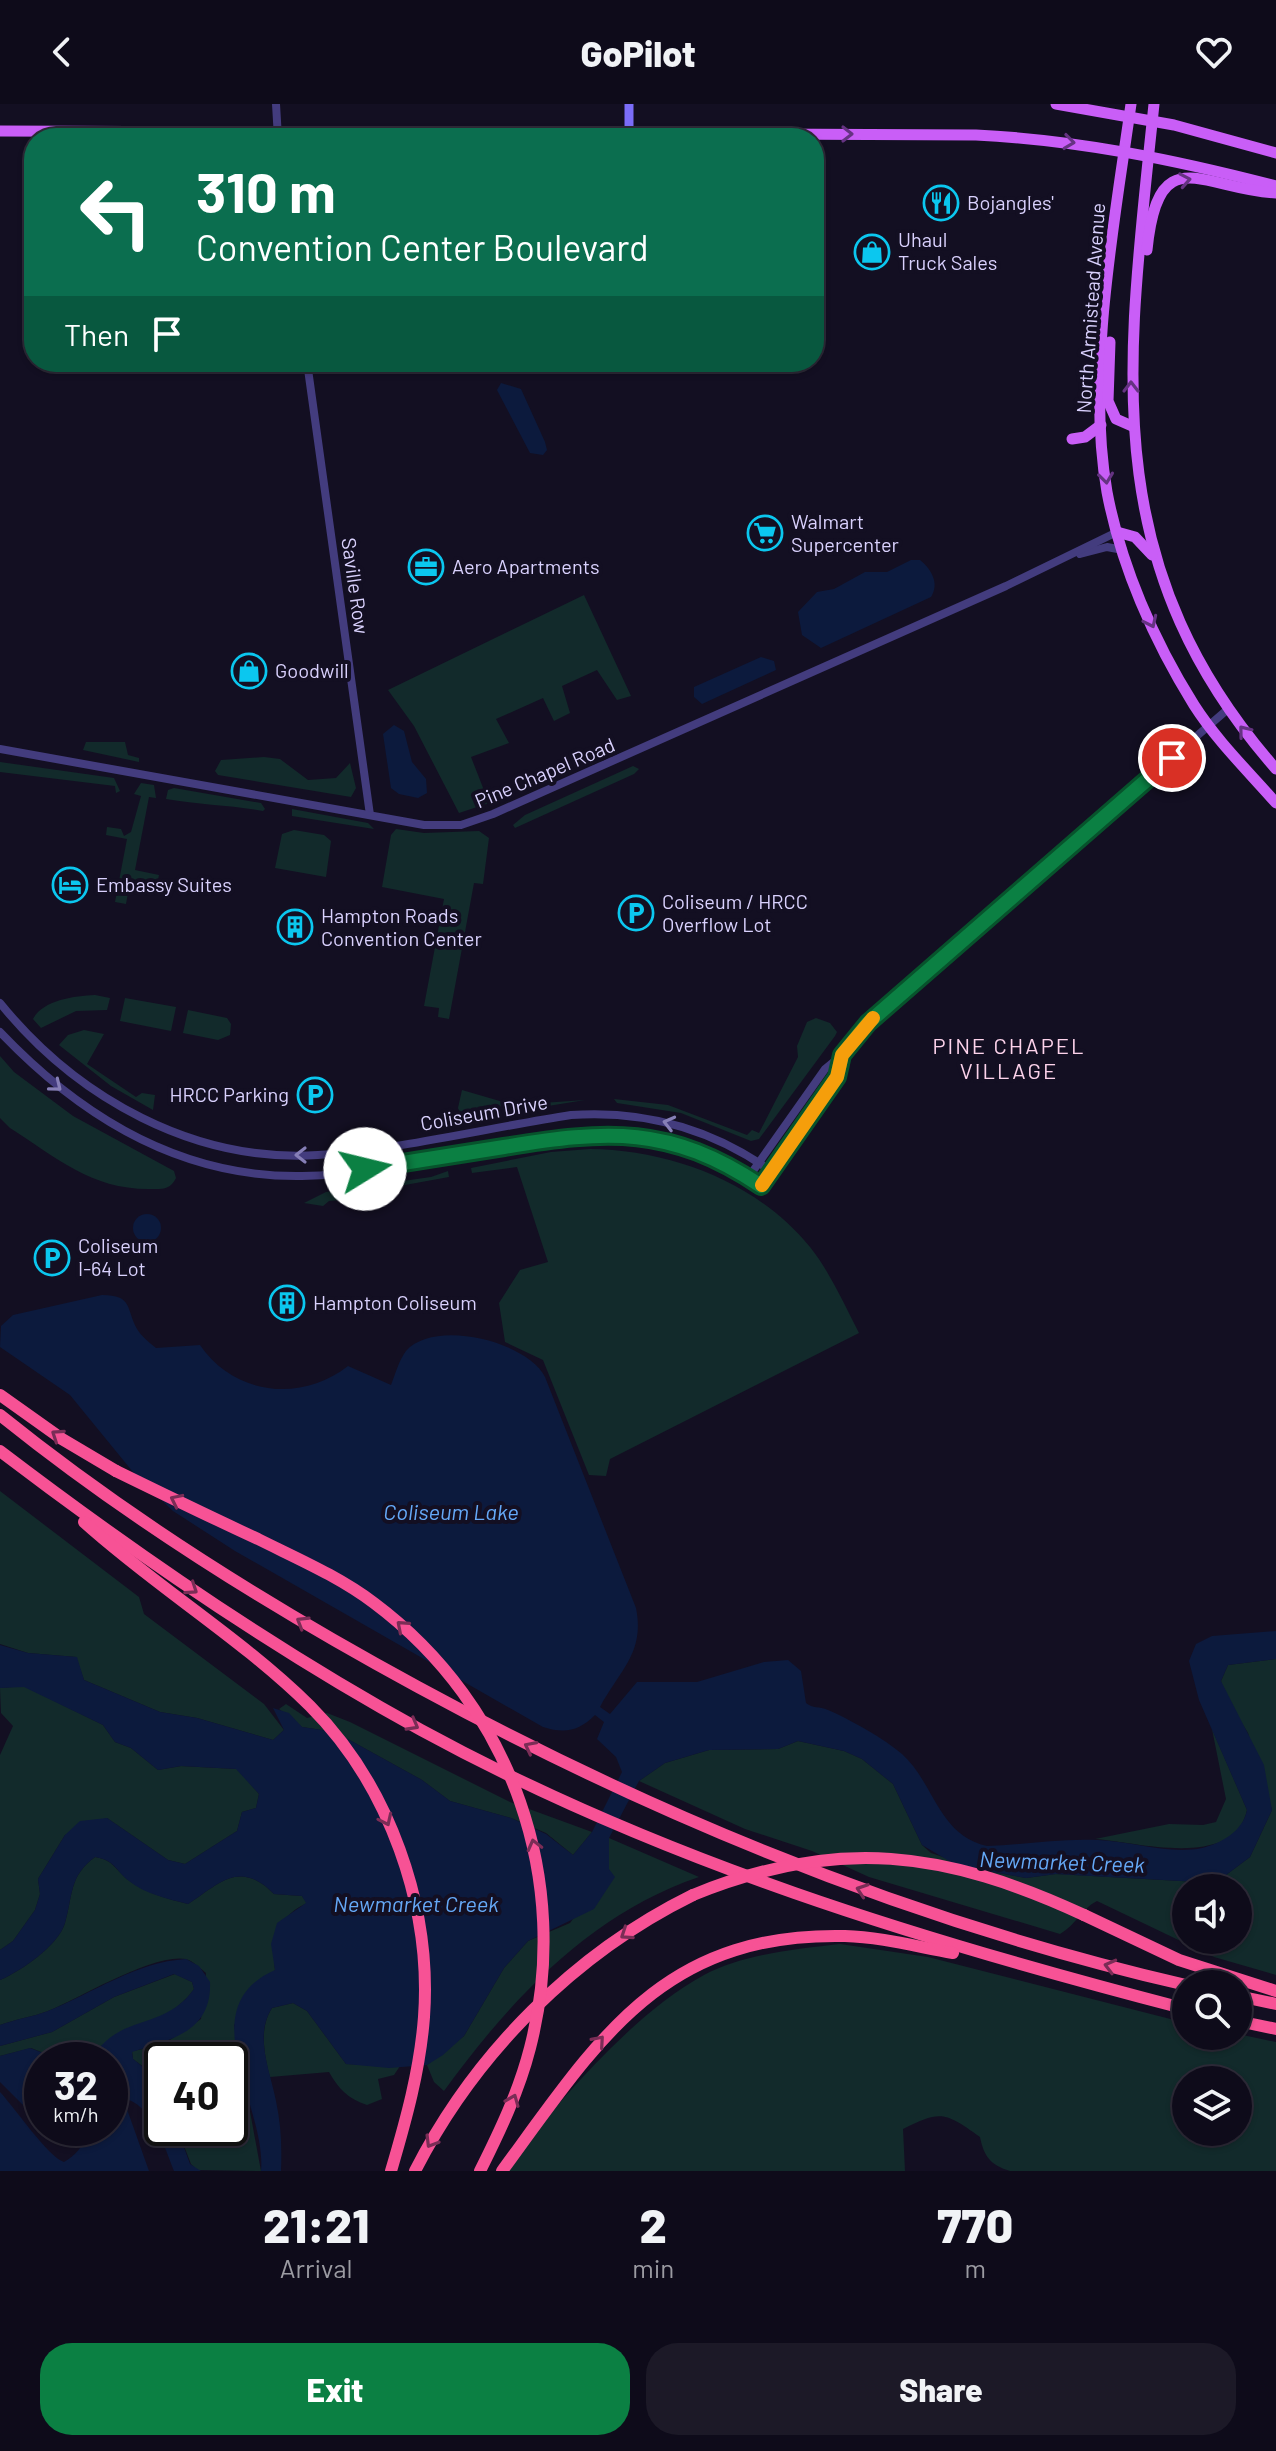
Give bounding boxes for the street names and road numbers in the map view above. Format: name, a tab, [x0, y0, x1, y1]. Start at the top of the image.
street label: North Armistead Avenue	[1071, 202, 1109, 414]
street label: Saville Row	[337, 536, 375, 636]
street label: Pine Chapel Road	[471, 732, 618, 812]
street label: Coliseum Drive	[418, 1089, 549, 1135]

